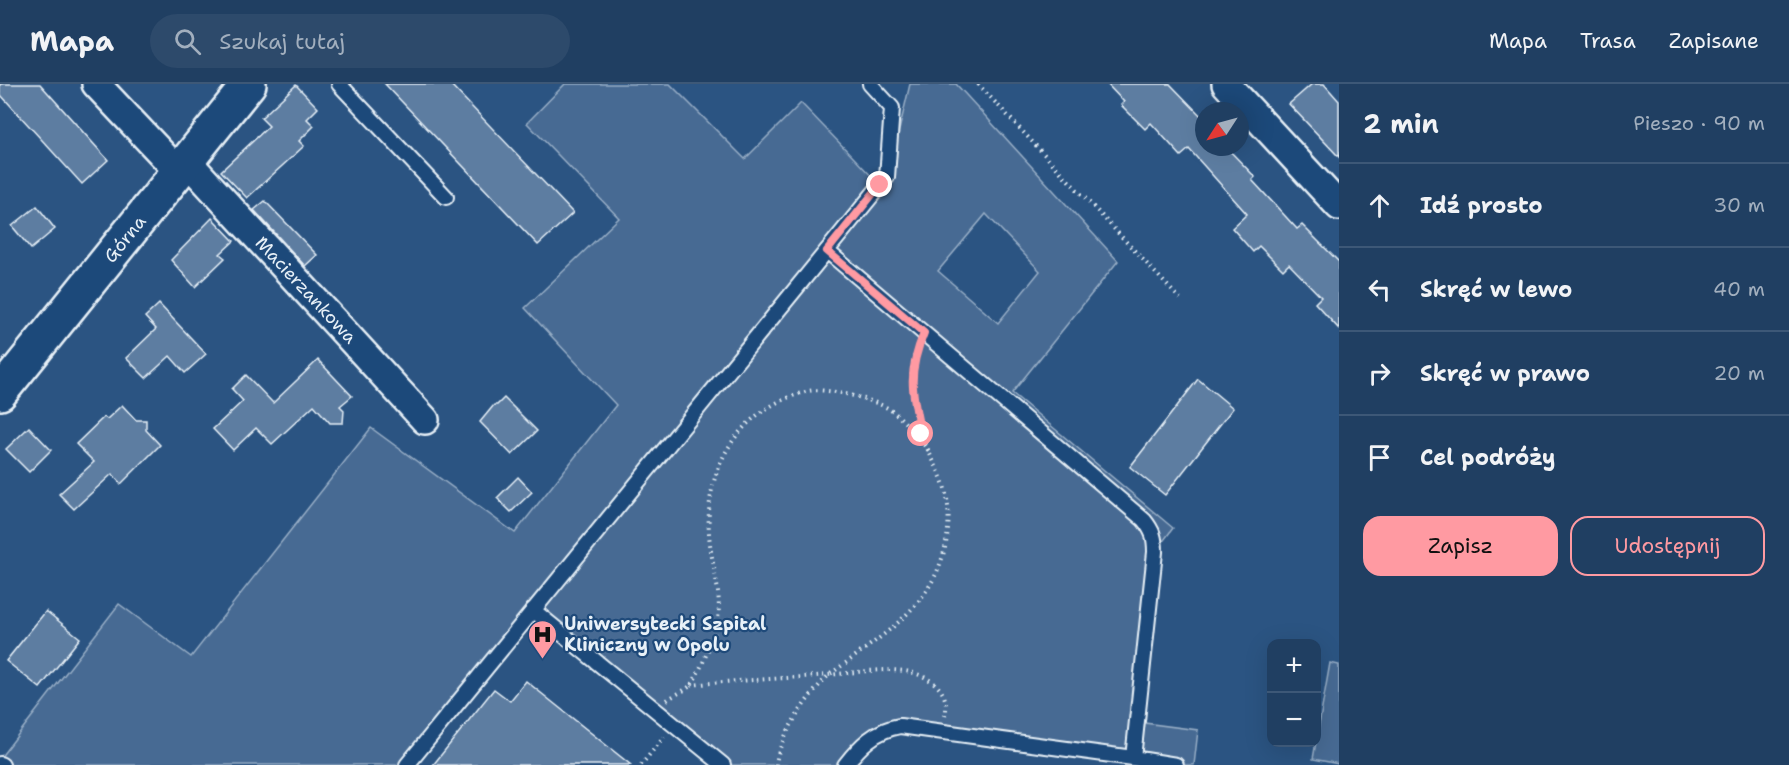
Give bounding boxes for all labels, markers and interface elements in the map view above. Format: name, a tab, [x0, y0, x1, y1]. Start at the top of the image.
search box	[150, 14, 570, 68]
text: Mapa	[30, 22, 114, 60]
icon: search	[171, 25, 204, 58]
text: Szukaj tutaj	[219, 27, 345, 56]
text: Mapa	[1489, 27, 1547, 55]
text: Trasa	[1580, 27, 1636, 55]
text: Zapisane	[1669, 27, 1759, 55]
north arrow	[1195, 102, 1249, 156]
text: 2 min	[1363, 106, 1439, 141]
text: Pieszo · 90 m	[1633, 110, 1765, 136]
route end	[866, 171, 892, 197]
icon: ahead	[1363, 189, 1396, 222]
text: Idź prosto	[1420, 191, 1543, 220]
text: 30 m	[1713, 192, 1765, 218]
street label: Górna	[99, 210, 151, 268]
street label: Macierzankowa	[250, 231, 362, 349]
icon: left	[1363, 273, 1396, 306]
text: Skręć w lewo	[1420, 275, 1572, 304]
text: 40 m	[1713, 276, 1765, 302]
icon: right	[1363, 357, 1396, 390]
text: Skręć w prawo	[1420, 359, 1590, 388]
text: 20 m	[1714, 360, 1765, 386]
route start	[907, 420, 933, 446]
icon: arrive	[1363, 441, 1396, 474]
text: Cel podróży	[1420, 443, 1556, 472]
button: Zapisz	[1363, 516, 1558, 576]
button: Udostępnij	[1570, 516, 1765, 576]
place label: Uniwersytecki Szpital Kliniczny w Opolu	[564, 612, 766, 657]
hospital icon: Uniwersytecki Szpital Kliniczny w Opolu	[527, 618, 559, 660]
map controls	[1267, 639, 1321, 747]
button: +	[1267, 639, 1321, 693]
button: −	[1267, 693, 1321, 747]

